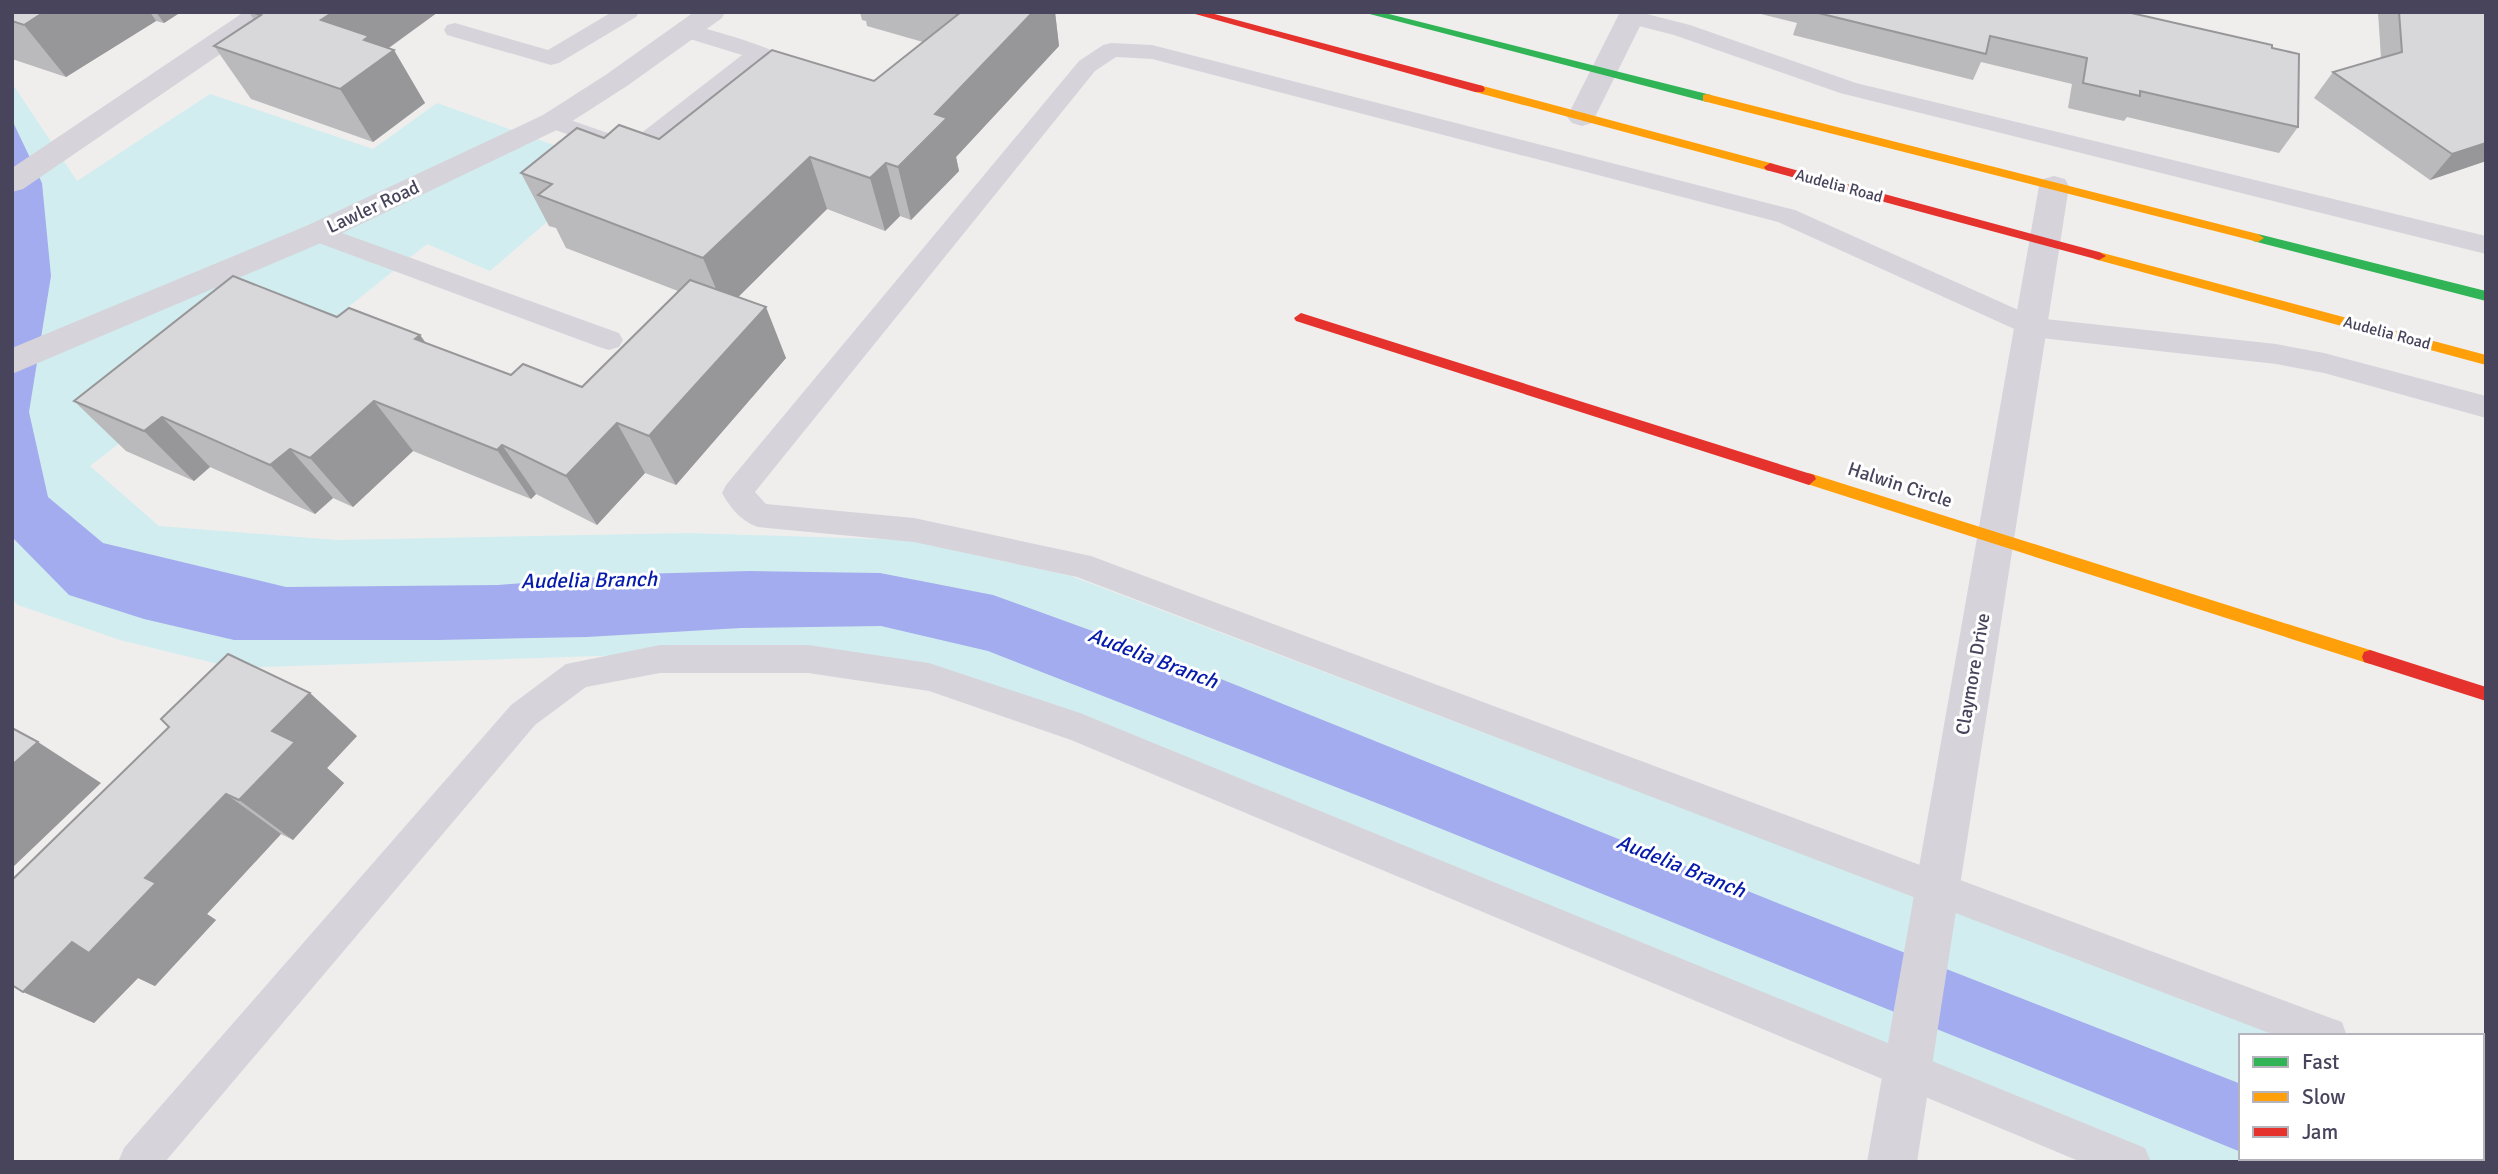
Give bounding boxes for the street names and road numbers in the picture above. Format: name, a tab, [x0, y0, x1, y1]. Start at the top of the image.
street label: Audelia Road	[1793, 165, 1885, 207]
street label: Lawler Road	[323, 175, 423, 239]
street label: Audelia Road	[2341, 312, 2433, 354]
street label: Halwin Circle	[1845, 457, 1955, 513]
street label: Claymore Drive	[1950, 611, 1996, 737]

